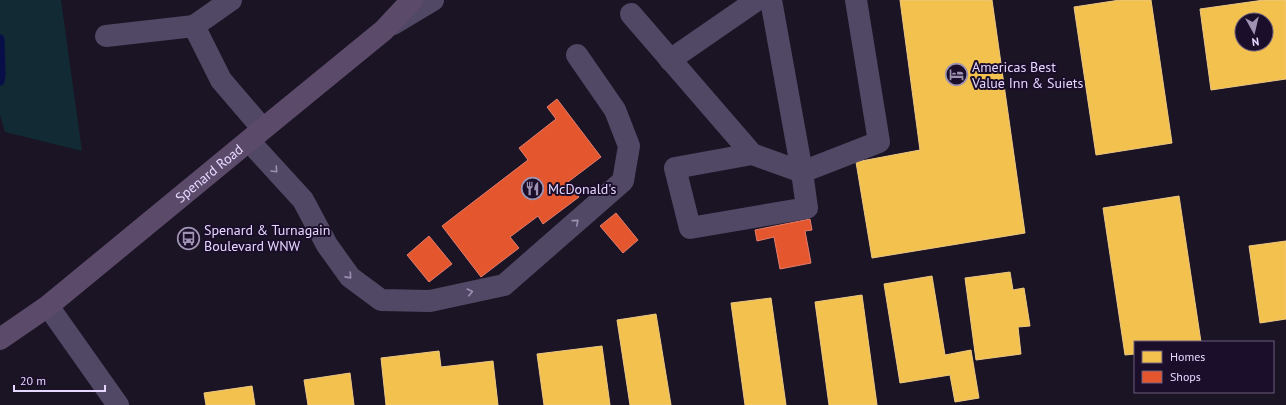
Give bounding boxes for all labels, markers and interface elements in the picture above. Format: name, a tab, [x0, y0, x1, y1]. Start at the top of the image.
north arrow	[1234, 12, 1274, 52]
text: N	[1251, 34, 1260, 49]
place label: Americas Best Value Inn & Suiets	[971, 58, 1084, 92]
hotel icon: Americas Best Value Inn & Suiets	[943, 62, 969, 88]
street label: Spenard Road	[172, 140, 247, 206]
one-way arrow	[271, 165, 278, 173]
restaurant icon: McDonald's	[519, 176, 545, 202]
place label: McDonald's	[548, 180, 616, 198]
one-way arrow	[571, 220, 578, 227]
place label: Spenard & Turnagain Boulevard WNW	[204, 221, 331, 255]
bus stop icon: Spenard & Turnagain Boulevard WNW	[176, 225, 202, 251]
one-way arrow	[345, 271, 352, 279]
one-way arrow	[467, 289, 473, 297]
legend	[1134, 341, 1274, 393]
text: Homes	[1170, 349, 1205, 364]
scale bar	[14, 367, 105, 393]
text: Shops	[1170, 369, 1201, 384]
text: 20 m	[20, 373, 46, 388]

